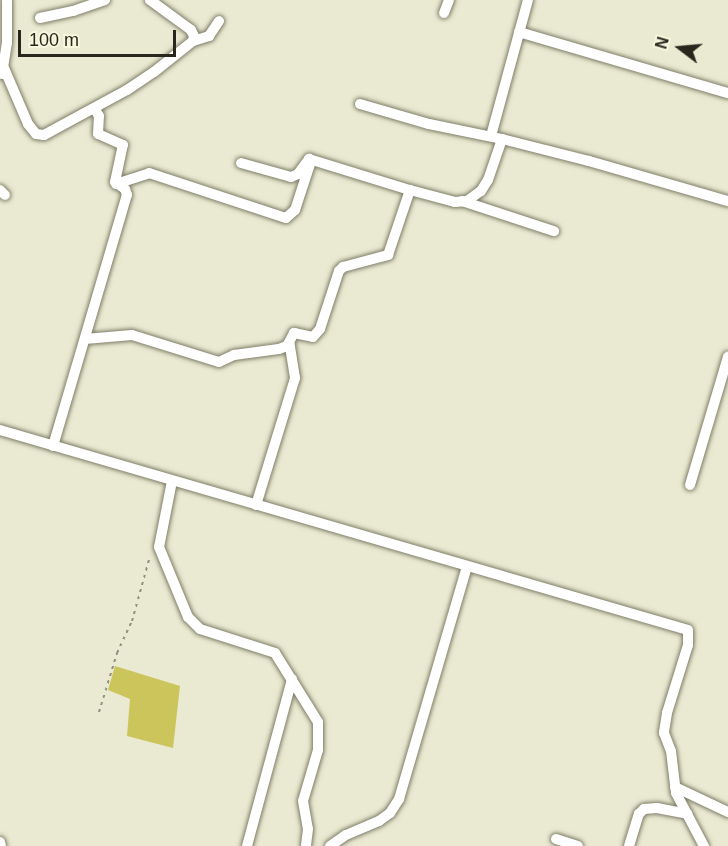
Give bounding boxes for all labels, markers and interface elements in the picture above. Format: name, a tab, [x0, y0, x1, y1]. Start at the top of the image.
scale bar	[21, 18, 178, 56]
north arrow	[650, 18, 710, 78]
text: 100 m	[29, 30, 79, 50]
text: N	[652, 35, 672, 51]

